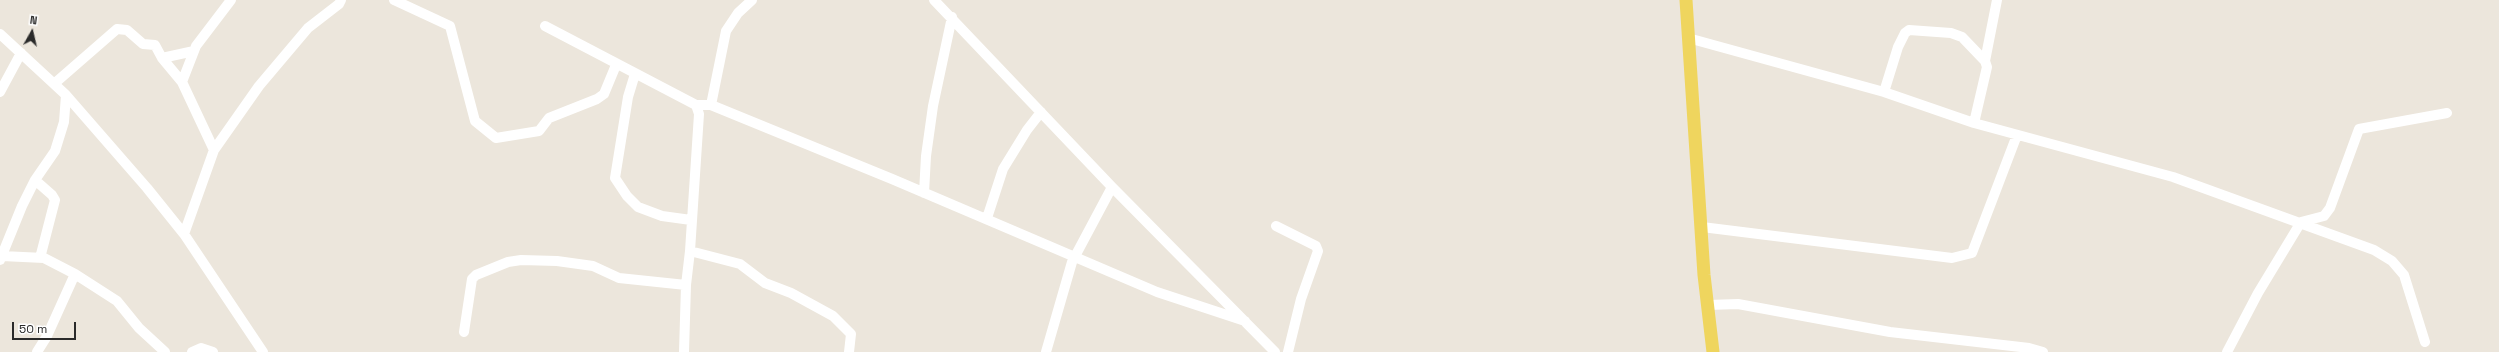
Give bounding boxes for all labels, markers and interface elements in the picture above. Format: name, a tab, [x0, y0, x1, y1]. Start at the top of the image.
north arrow	[12, 12, 52, 52]
text: N	[29, 13, 38, 28]
scale bar	[14, 314, 78, 340]
text: 50 m	[19, 321, 47, 337]

